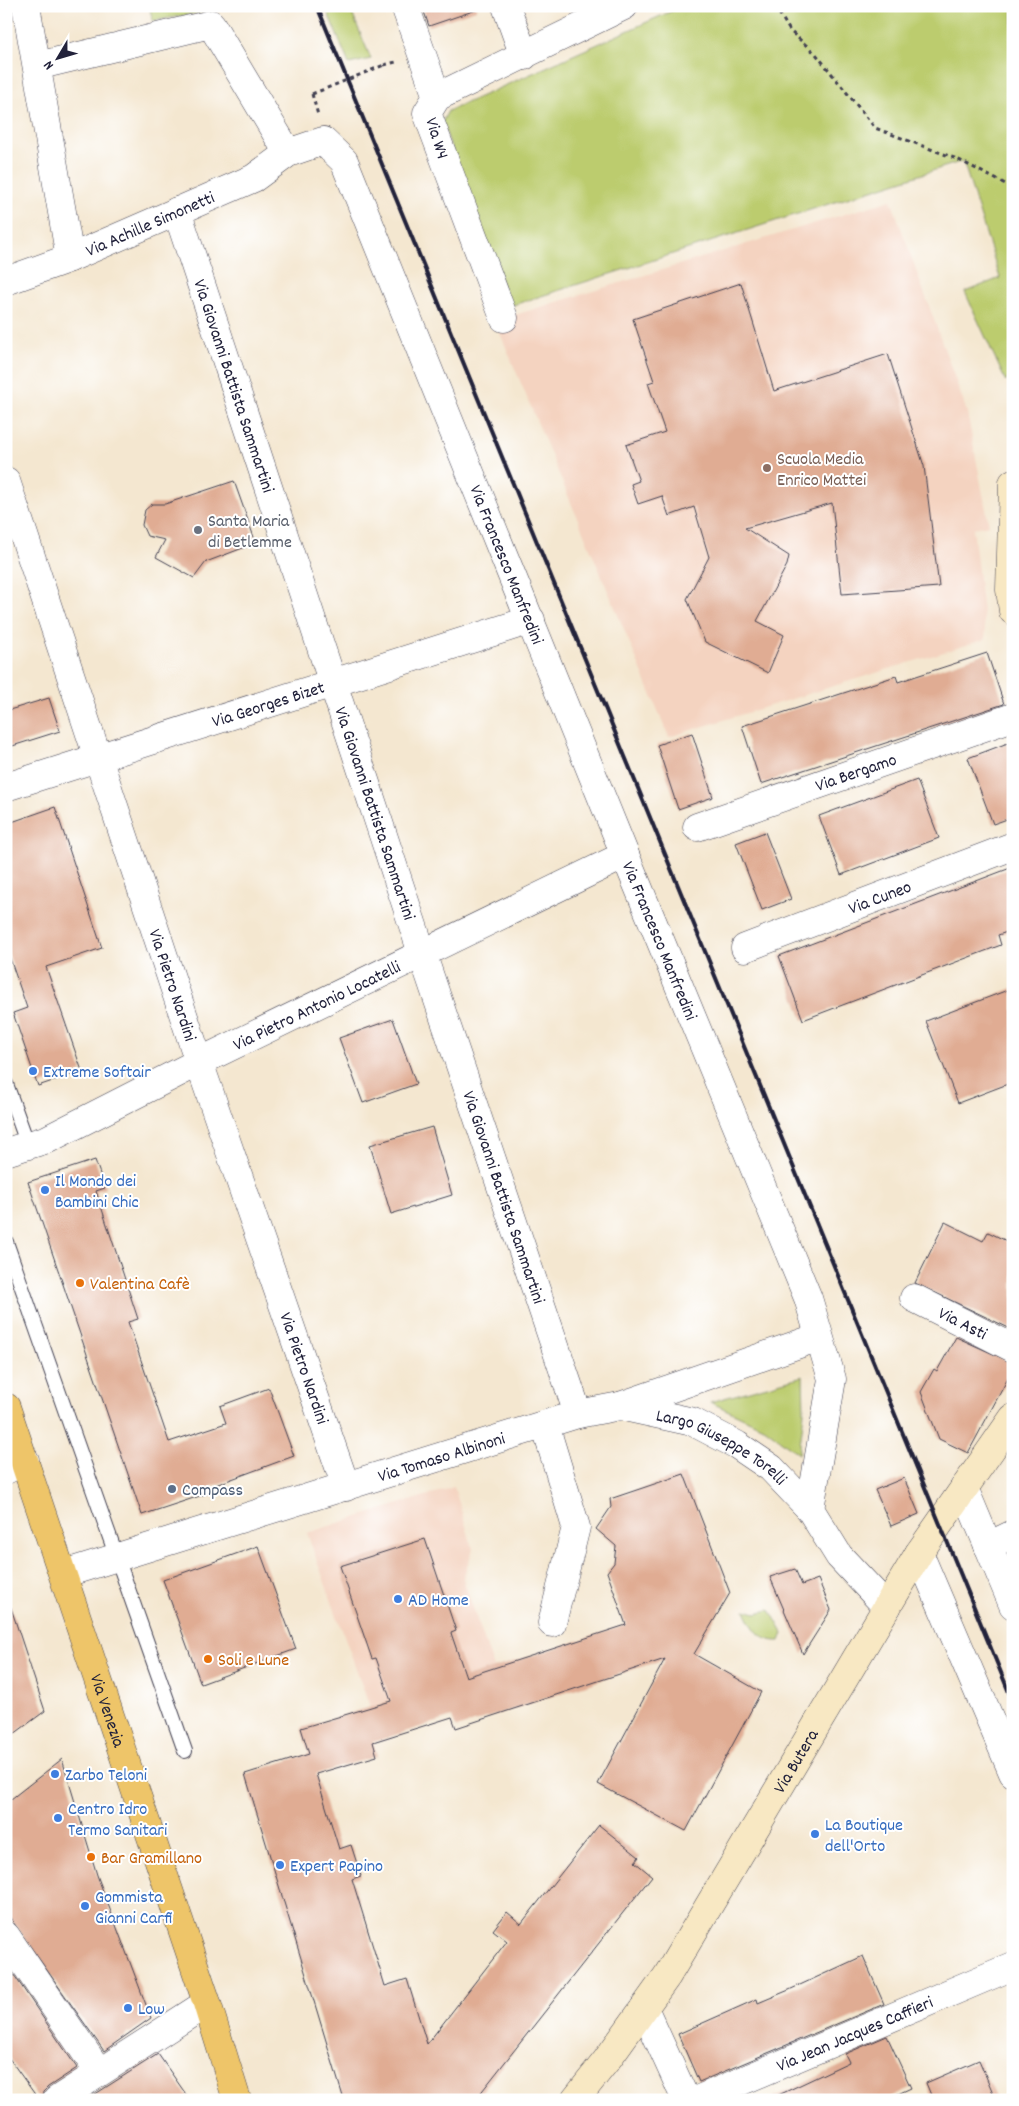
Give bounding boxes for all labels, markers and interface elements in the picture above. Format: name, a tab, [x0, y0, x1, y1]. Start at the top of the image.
north arrow	[32, 32, 82, 82]
text: N	[39, 56, 59, 74]
street label: Via W4	[417, 115, 454, 163]
street label: Via Achille Simonetti	[82, 187, 219, 265]
street label: Via Giovanni Battista Sammartini	[185, 277, 279, 496]
place label: Scuola Media Enrico Mattei	[777, 448, 866, 494]
marker: Scuola Media Enrico Mattei	[761, 462, 773, 474]
street label: Via Francesco Manfredini	[462, 482, 548, 649]
place label: Santa Maria di Betlemme	[208, 510, 292, 556]
marker: Santa Maria di Betlemme	[192, 524, 204, 536]
street label: Via Georges Bizet	[209, 676, 329, 736]
street label: Via Giovanni Battista Sammartini	[327, 704, 420, 924]
street label: Via Bergamo	[813, 748, 900, 800]
street label: Via Francesco Manfredini	[614, 858, 702, 1025]
street label: Via Cuneo	[845, 876, 916, 922]
street label: Via Pietro Nardini	[141, 926, 201, 1045]
street label: Via Pietro Antonio Locatelli	[229, 956, 406, 1059]
place label: Extreme Softair	[43, 1061, 151, 1086]
marker: Extreme Softair	[27, 1065, 39, 1077]
street label: Via Giovanni Battista Sammartini	[455, 1088, 550, 1308]
place label: Il Mondo dei Bambini Chic	[55, 1170, 139, 1216]
marker: Il Mondo dei Bambini Chic	[39, 1184, 51, 1196]
place label: Valentina Cafè	[90, 1273, 190, 1298]
marker: Valentina Cafè	[74, 1277, 86, 1289]
street label: Via Asti	[933, 1302, 991, 1348]
street label: Via Pietro Nardini	[272, 1310, 333, 1428]
street label: Largo Giuseppe Torelli	[653, 1404, 791, 1492]
street label: Via Tomaso Albinoni	[375, 1427, 509, 1490]
place label: Compass	[182, 1479, 243, 1504]
marker: Compass	[166, 1483, 178, 1495]
place label: AD Home	[408, 1589, 469, 1614]
marker: AD Home	[392, 1593, 404, 1605]
place label: Soli e Lune	[218, 1649, 289, 1674]
marker: Soli e Lune	[202, 1653, 214, 1665]
street label: Via Venezia	[82, 1671, 130, 1752]
street label: Via Butera	[769, 1725, 826, 1799]
place label: Zarbo Teloni	[65, 1764, 147, 1789]
marker: Zarbo Teloni	[49, 1768, 61, 1780]
place label: Centro Idro Termo Sanitari	[68, 1798, 167, 1844]
marker: Centro Idro Termo Sanitari	[52, 1812, 64, 1824]
place label: La Boutique dell'Orto	[825, 1814, 903, 1860]
marker: La Boutique dell'Orto	[809, 1828, 821, 1840]
place label: Bar Gramillano	[101, 1847, 202, 1872]
marker: Bar Gramillano	[85, 1851, 97, 1863]
place label: Expert Papino	[290, 1855, 383, 1880]
marker: Expert Papino	[274, 1859, 286, 1871]
place label: Gommista Gianni Carfi	[95, 1886, 172, 1932]
marker: Gommista Gianni Carfi	[79, 1900, 91, 1912]
street label: Via Jean Jacques Caffieri	[773, 1991, 938, 2080]
place label: Low	[138, 1998, 165, 2023]
marker: Low	[122, 2002, 134, 2014]

